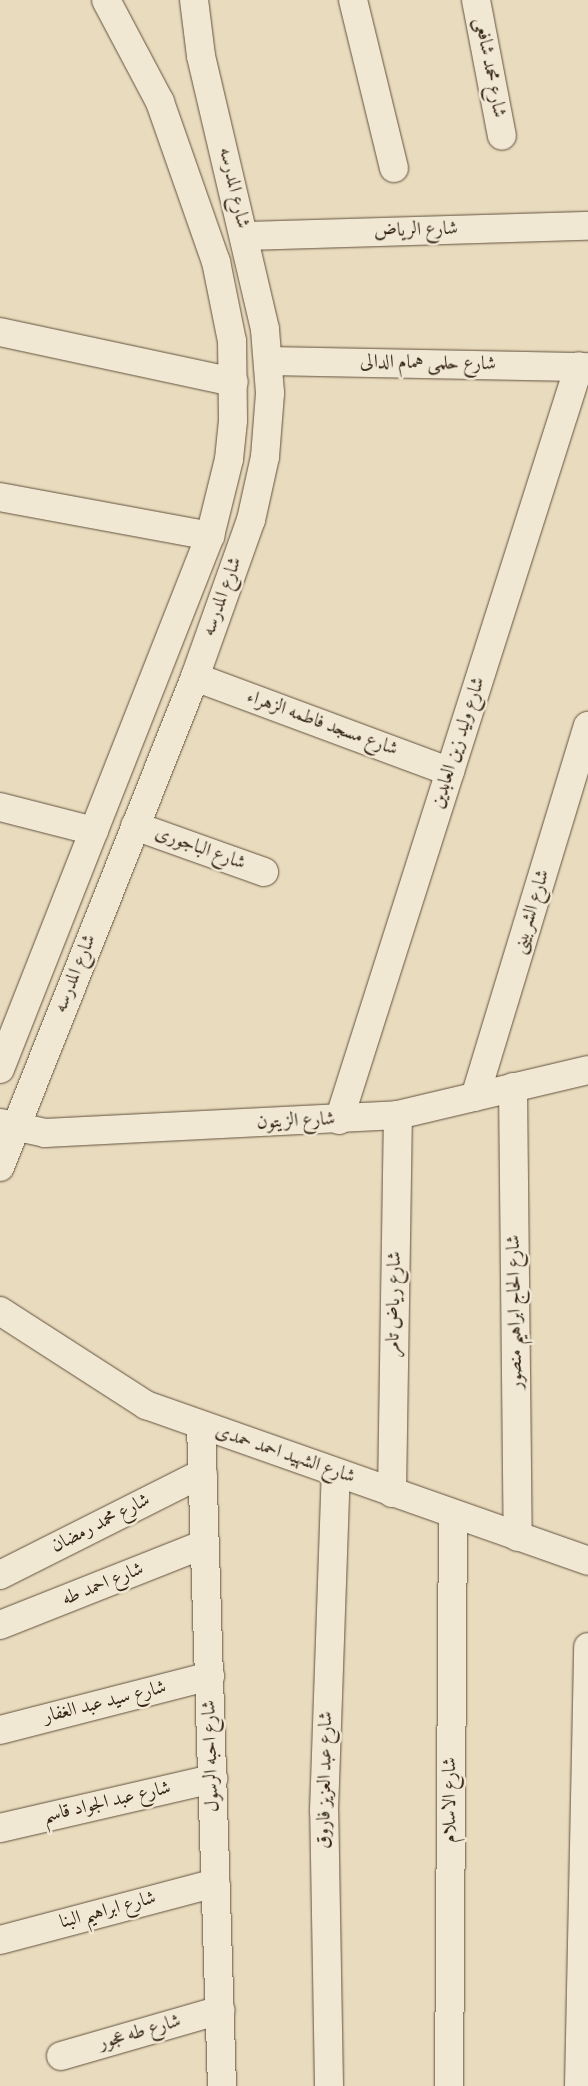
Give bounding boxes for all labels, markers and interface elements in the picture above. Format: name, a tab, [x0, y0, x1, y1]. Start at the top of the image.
street label: شارع محمد شافعى	[468, 16, 510, 120]
street label: شارع المدرسه	[213, 145, 253, 231]
street label: شارع الرياض	[374, 218, 458, 244]
street label: شارع حلمى همام الدالى	[360, 351, 496, 377]
street label: شارع المدرسه	[198, 554, 248, 640]
street label: شارع وليد زين العابدين	[427, 674, 491, 812]
street label: شارع مسجد فاطمه الزهراء	[243, 686, 401, 762]
street label: شارع الباجورى	[152, 822, 248, 876]
street label: شارع الشربينى	[508, 867, 556, 957]
street label: شارع المدرسه	[50, 932, 102, 1016]
street label: شارع الزيتون	[256, 1109, 336, 1135]
street label: شارع الحاج ابراهيم منصور	[503, 1235, 529, 1389]
street label: شارع رياض تامر	[383, 1251, 407, 1357]
street label: شارع الشهيد احمد حمدى	[212, 1420, 358, 1490]
street label: شارع محمد رمضان	[48, 1489, 154, 1559]
street label: شارع احمد طه	[59, 1558, 147, 1612]
street label: شارع سيد عبد الغفار	[41, 1677, 169, 1729]
street label: شارع احبه الرسول	[199, 1700, 225, 1812]
street label: شارع عبد العزيز فاروق	[313, 1711, 339, 1849]
street label: شارع الاسلام	[440, 1757, 462, 1843]
street label: شارع عبد الجواد قاسم	[41, 1777, 173, 1829]
street label: شارع ابراهيم البنا	[57, 1887, 159, 1935]
street label: شارع طه عجور	[96, 2010, 184, 2056]

